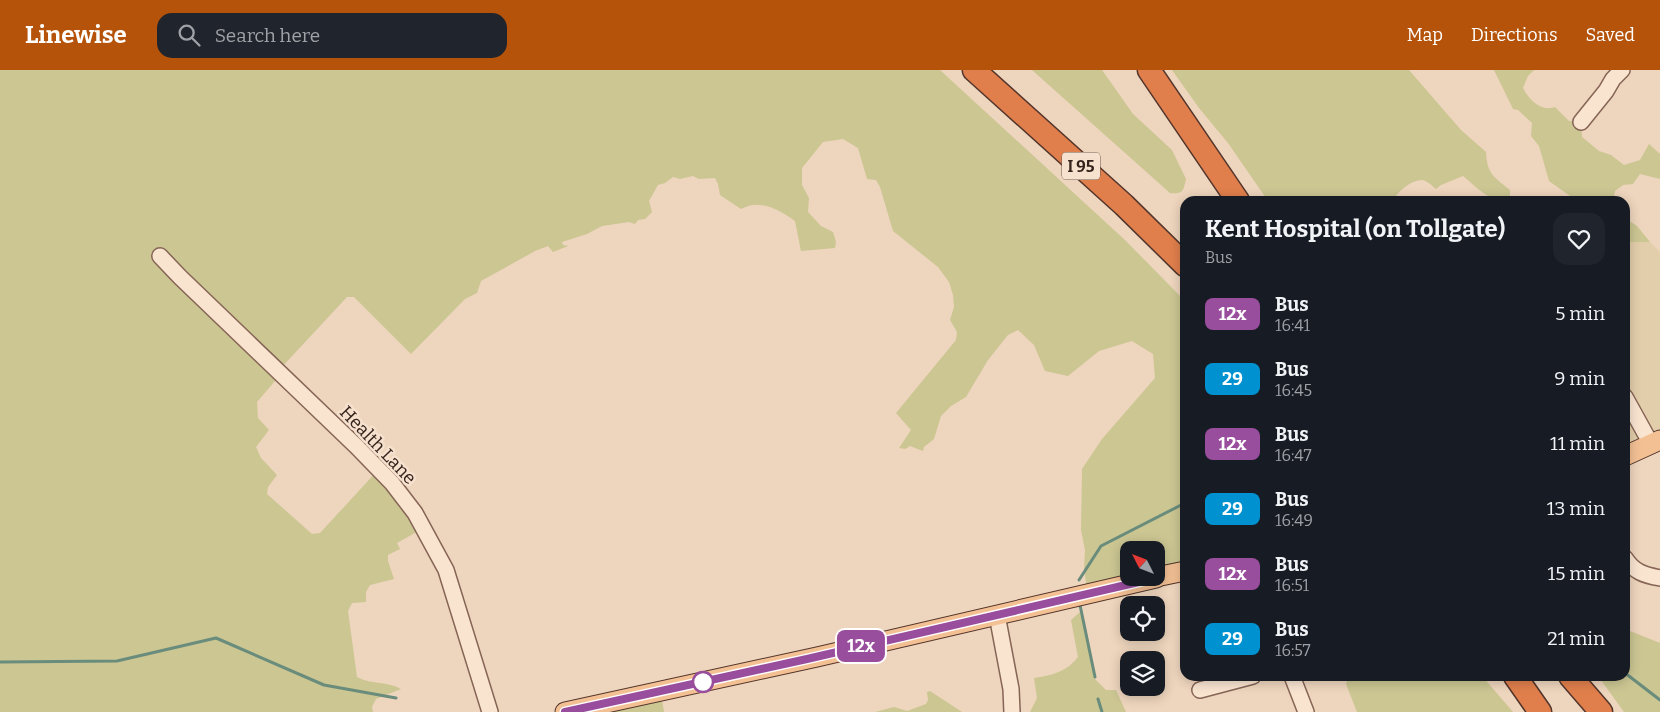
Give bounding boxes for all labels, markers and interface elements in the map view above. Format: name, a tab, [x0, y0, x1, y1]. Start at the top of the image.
search box	[157, 13, 507, 58]
text: Linewise	[25, 21, 127, 49]
icon: search	[175, 21, 203, 49]
text: Search here	[215, 24, 320, 47]
text: Map	[1407, 24, 1443, 46]
text: Directions	[1471, 24, 1558, 46]
text: Saved	[1586, 24, 1635, 46]
road number: I 95	[1062, 152, 1100, 180]
button: heart	[1553, 213, 1605, 265]
text: Kent Hospital (on Tollgate)	[1205, 215, 1505, 243]
text: Bus	[1205, 248, 1233, 267]
text: Bus	[1275, 293, 1309, 316]
text: 5 min	[1555, 302, 1605, 325]
text: 12x	[1218, 303, 1247, 325]
text: 16:41	[1275, 316, 1310, 335]
text: Bus	[1275, 358, 1309, 381]
text: 9 min	[1554, 367, 1605, 390]
text: 29	[1222, 368, 1243, 390]
text: 16:45	[1275, 381, 1312, 400]
street label: Health Lane	[335, 401, 421, 489]
text: Bus	[1275, 423, 1309, 446]
text: 11 min	[1550, 432, 1605, 455]
text: 12x	[1218, 433, 1247, 455]
text: 16:47	[1275, 446, 1311, 465]
text: Bus	[1275, 488, 1309, 511]
text: 13 min	[1547, 497, 1605, 520]
text: 29	[1222, 498, 1243, 520]
text: 16:49	[1275, 511, 1313, 530]
north arrow	[1120, 541, 1165, 586]
map controls	[1120, 541, 1165, 696]
text: Bus	[1275, 553, 1309, 576]
text: 15 min	[1548, 562, 1605, 585]
text: 12x	[1218, 563, 1247, 585]
text: 16:51	[1275, 576, 1309, 595]
button: locate	[1120, 596, 1165, 641]
text: Bus	[1275, 618, 1309, 641]
text: 21 min	[1547, 627, 1605, 650]
text: 29	[1222, 628, 1243, 650]
line badge: 12x	[832, 630, 890, 662]
text: 12x	[847, 635, 875, 657]
text: 16:57	[1275, 641, 1311, 660]
button: layers	[1120, 651, 1165, 696]
unlabelled marker	[692, 671, 714, 693]

